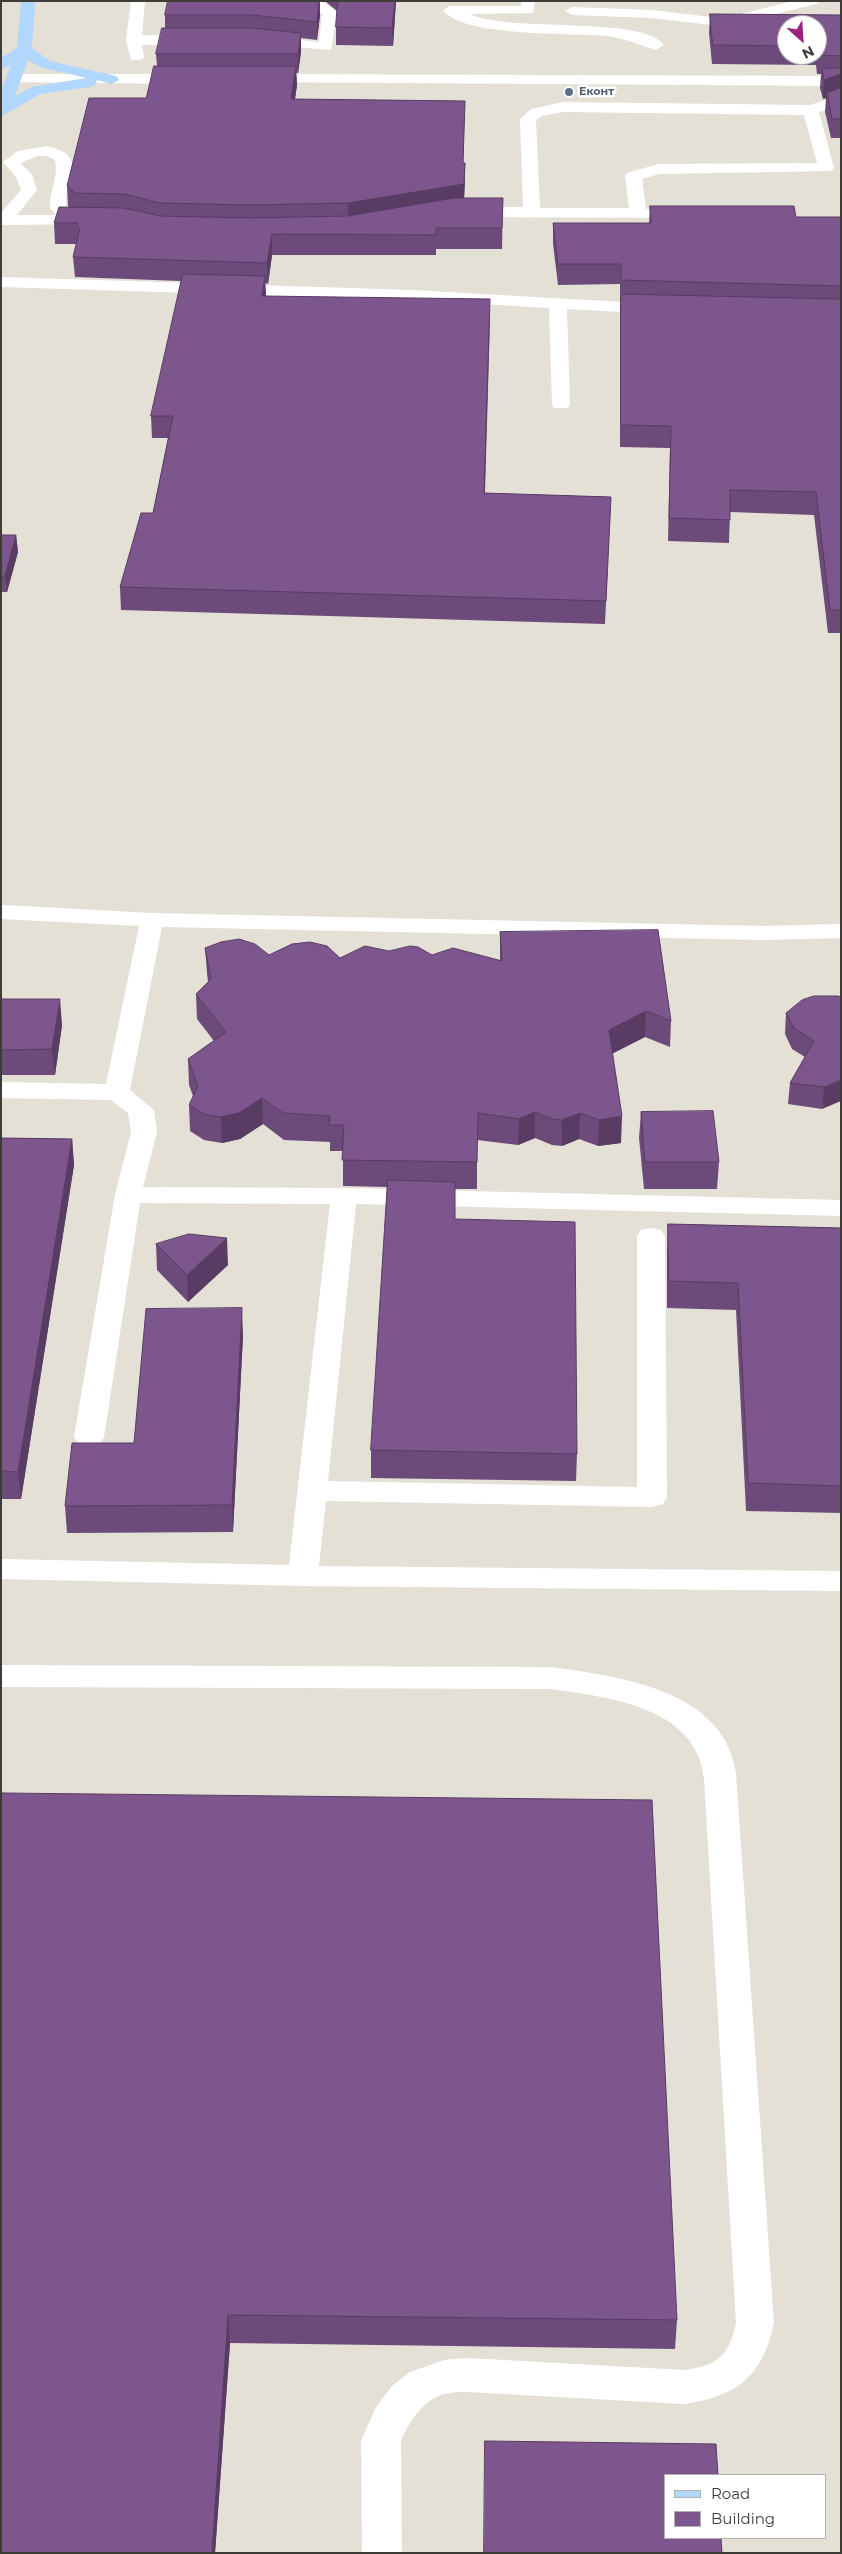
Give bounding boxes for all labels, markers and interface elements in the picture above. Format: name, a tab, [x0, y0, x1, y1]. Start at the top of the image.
north arrow	[777, 15, 827, 65]
text: N	[799, 42, 817, 63]
place label: Еконт	[579, 85, 614, 99]
marker: Еконт	[563, 86, 575, 98]
legend	[664, 2474, 827, 2539]
text: Road	[711, 2484, 750, 2503]
text: Building	[711, 2509, 775, 2528]

